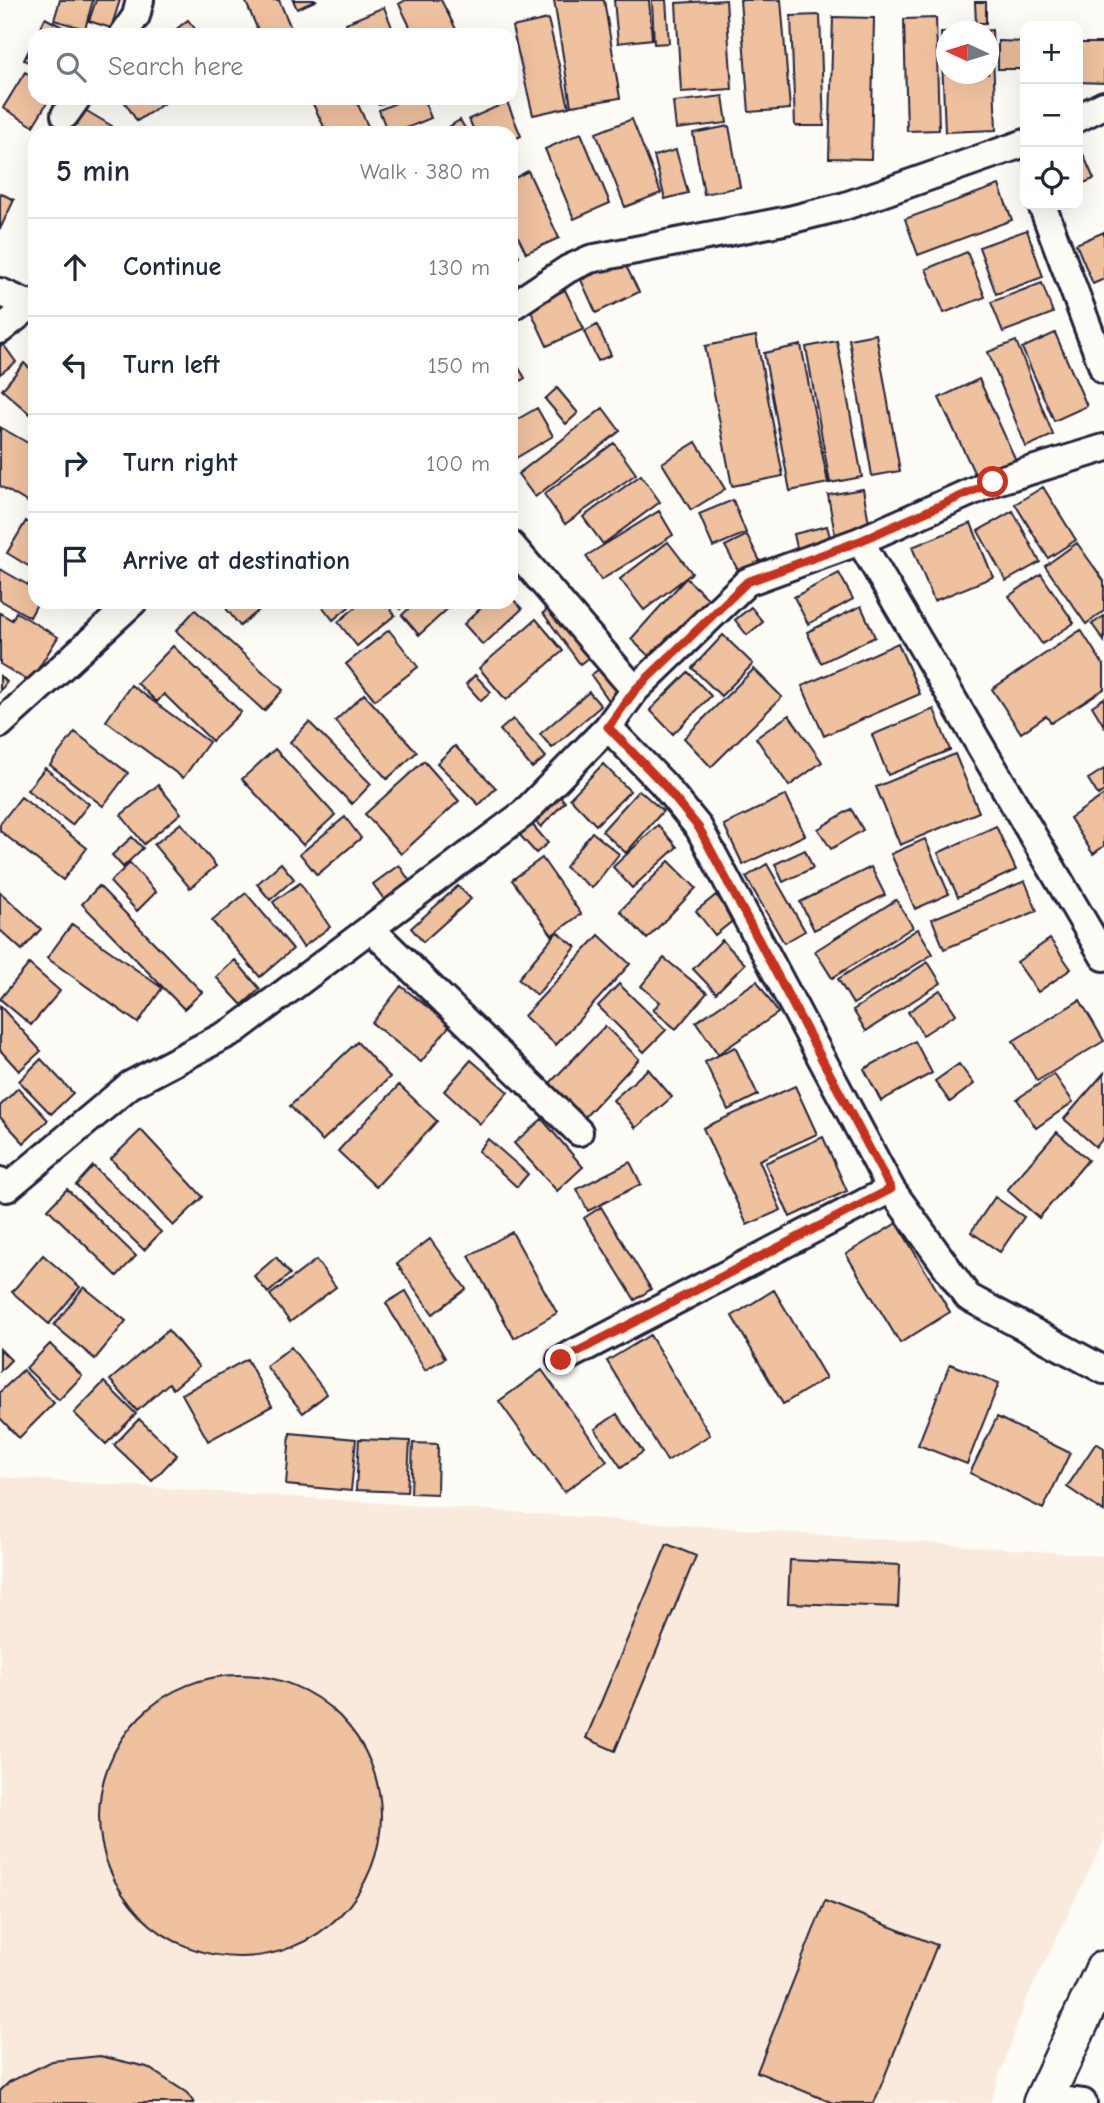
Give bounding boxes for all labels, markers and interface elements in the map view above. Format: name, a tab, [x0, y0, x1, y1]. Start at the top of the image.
north arrow	[936, 21, 999, 84]
map controls	[1020, 21, 1083, 210]
button: +	[1020, 21, 1083, 84]
search box	[28, 28, 518, 105]
icon: search	[52, 48, 90, 86]
text: Search here	[108, 52, 243, 82]
button: −	[1020, 84, 1083, 147]
button: locate	[1020, 147, 1083, 210]
text: 5 min	[56, 154, 130, 189]
text: Walk · 380 m	[360, 158, 490, 185]
icon: ahead	[56, 248, 94, 286]
text: Continue	[123, 252, 221, 282]
text: 130 m	[429, 254, 490, 281]
icon: left	[56, 346, 94, 384]
text: Turn left	[123, 350, 220, 380]
text: 150 m	[428, 352, 490, 379]
icon: right	[56, 444, 94, 482]
text: Turn right	[123, 448, 237, 478]
text: 100 m	[426, 450, 490, 477]
route start	[977, 466, 1008, 497]
icon: arrive	[56, 542, 94, 580]
text: Arrive at destination	[123, 546, 350, 576]
route end	[545, 1344, 576, 1375]

